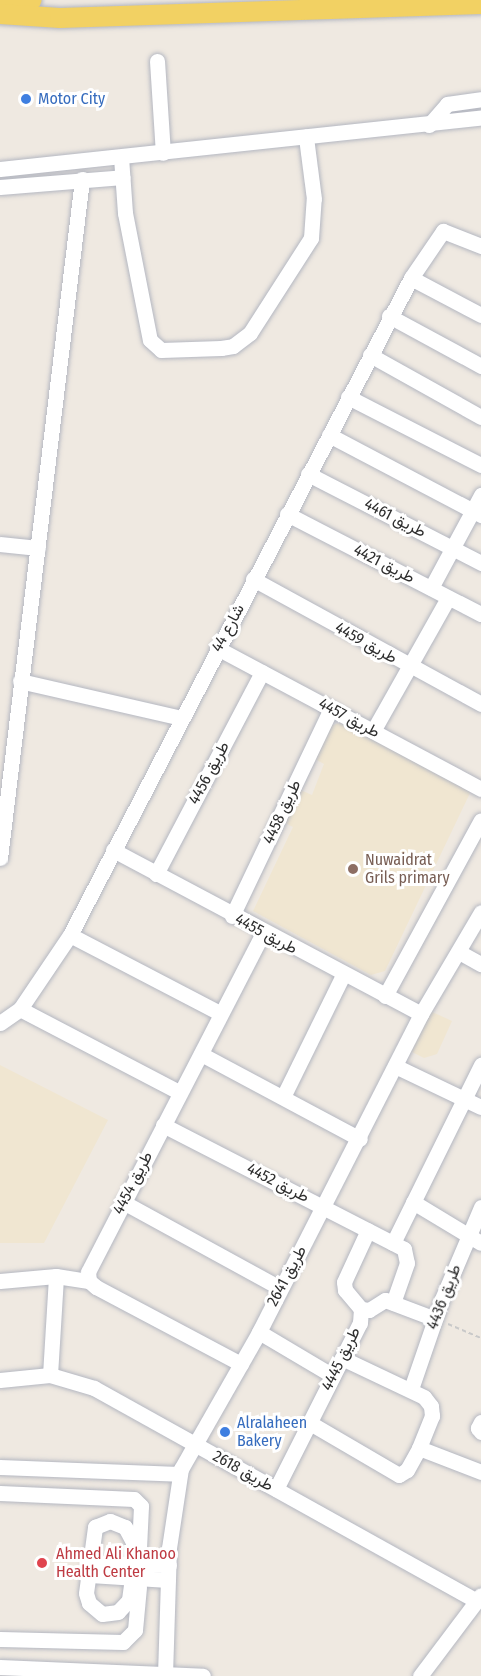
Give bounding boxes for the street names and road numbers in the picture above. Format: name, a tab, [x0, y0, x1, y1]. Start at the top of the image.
street label: طريق 4461	[361, 494, 429, 542]
street label: طريق 4421	[350, 540, 418, 588]
street label: شارع 44	[207, 601, 249, 655]
street label: طريق 4459	[332, 618, 400, 668]
street label: طريق 4457	[315, 694, 383, 742]
street label: طريق 4456	[184, 738, 234, 808]
street label: طريق 4458	[259, 777, 305, 847]
street label: طريق 4455	[232, 910, 300, 958]
street label: طريق 4454	[109, 1148, 157, 1218]
street label: طريق 4452	[244, 1159, 312, 1207]
street label: طريق 2641	[263, 1242, 311, 1310]
street label: طريق 4436	[423, 1262, 465, 1332]
street label: طريق 4445	[317, 1324, 365, 1394]
street label: طريق 2618	[209, 1447, 277, 1495]

